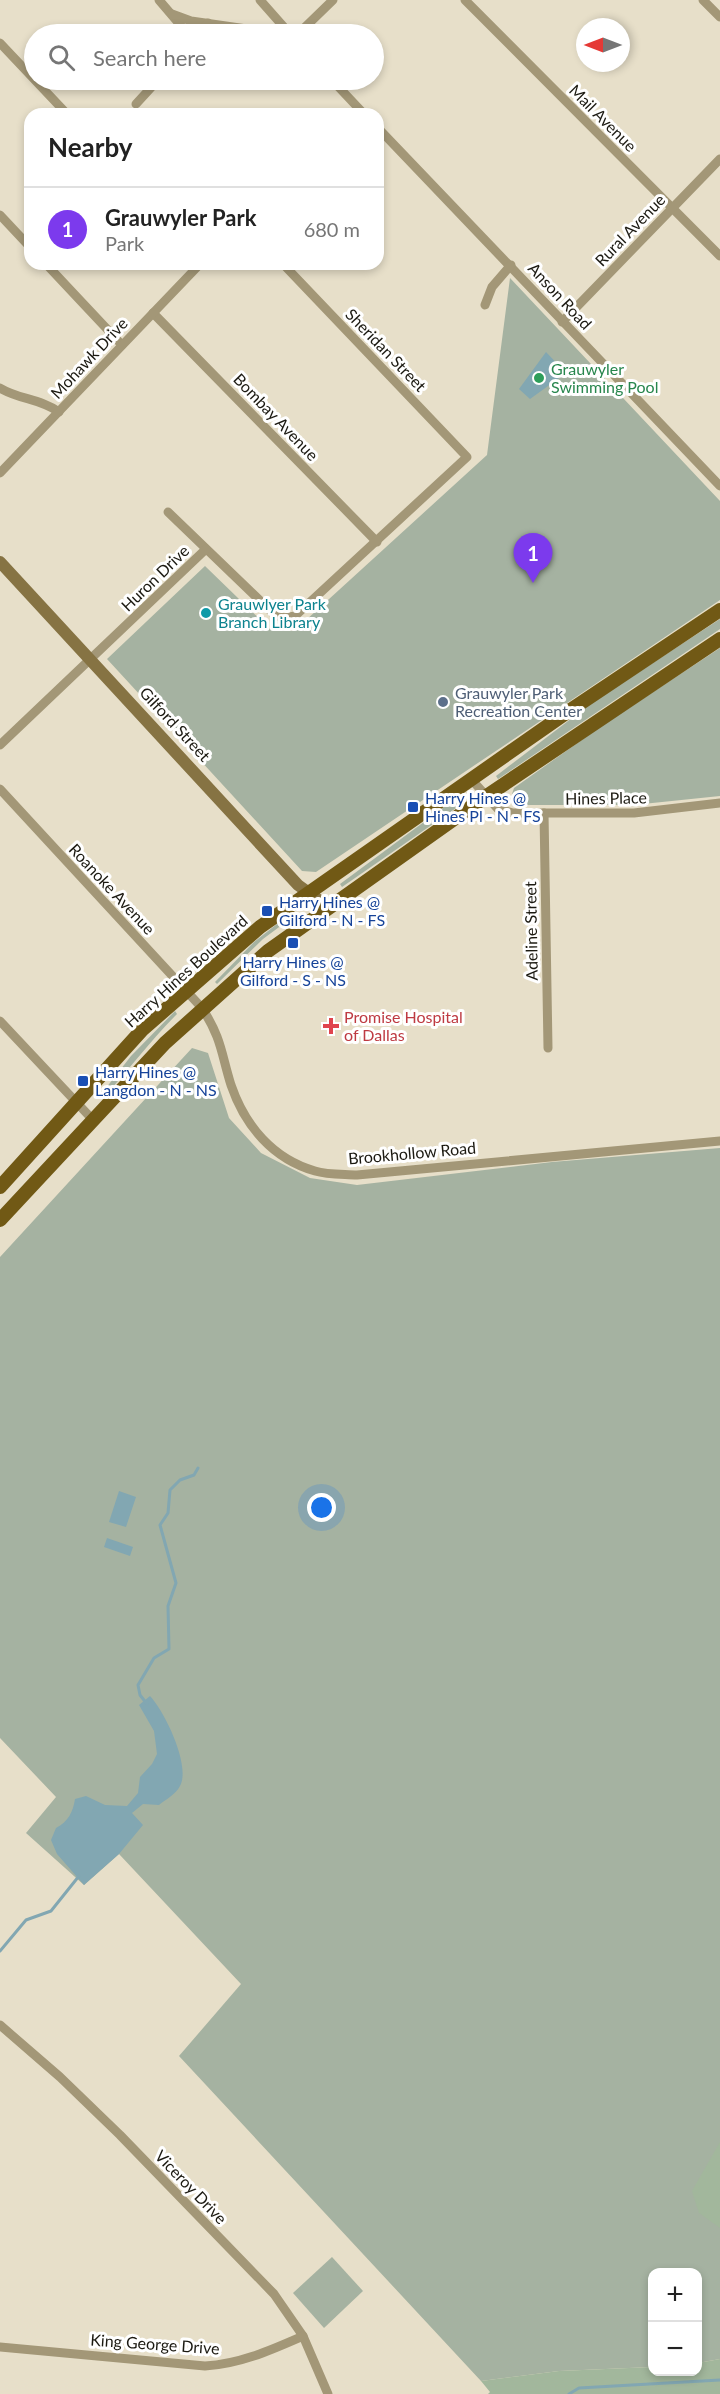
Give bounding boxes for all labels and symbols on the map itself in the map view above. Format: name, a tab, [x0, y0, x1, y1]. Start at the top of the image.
north arrow	[576, 18, 630, 72]
street label: Mail Avenue	[566, 80, 641, 155]
street label: Rural Avenue	[591, 190, 669, 270]
street label: Anson Road	[525, 258, 596, 333]
street label: Sheridan Street	[342, 304, 431, 395]
street label: Mohawk Drive	[46, 313, 131, 402]
place label: Grauwyler Swimming Pool	[551, 359, 658, 396]
street label: Bombay Avenue	[230, 369, 323, 464]
marker: Grauwyler Swimming Pool	[532, 371, 546, 385]
pin: 1	[514, 534, 552, 583]
street label: Huron Drive	[117, 541, 192, 615]
place label: Grauwlyer Park Branch Library	[218, 594, 327, 631]
marker: Grauwlyer Park Branch Library	[199, 606, 213, 620]
street label: Gilford Street	[136, 683, 215, 765]
place label: Grauwyler Park Recreation Center	[455, 683, 582, 720]
marker: Grauwyler Park Recreation Center	[436, 695, 450, 709]
street label: Hines Place	[565, 787, 647, 808]
place label: Harry Hines @ Hines Pl - N - FS	[425, 788, 541, 825]
marker: Harry Hines @ Hines Pl - N - FS	[406, 800, 420, 814]
street label: Roanoke Avenue	[65, 839, 159, 938]
street label: Adeline Street	[520, 881, 541, 981]
place label: Harry Hines @ Gilford - N - FS	[279, 892, 385, 929]
marker: Harry Hines @ Gilford - N - FS	[260, 904, 274, 918]
street label: Harry Hines Boulevard	[120, 910, 251, 1031]
marker: Harry Hines @ Gilford - S - NS	[286, 936, 300, 950]
place label: Harry Hines @ Gilford - S - NS	[240, 952, 346, 989]
place label: Promise Hospital of Dallas	[344, 1007, 463, 1044]
marker: Promise Hospital of Dallas	[322, 1017, 340, 1035]
place label: Harry Hines @ Langdon - N - NS	[95, 1062, 217, 1099]
marker: Harry Hines @ Langdon - N - NS	[76, 1074, 90, 1088]
street label: Brookhollow Road	[347, 1137, 477, 1168]
your location	[307, 1493, 336, 1522]
street label: Viceroy Drive	[152, 2146, 231, 2227]
street label: King George Drive	[90, 2330, 220, 2357]

